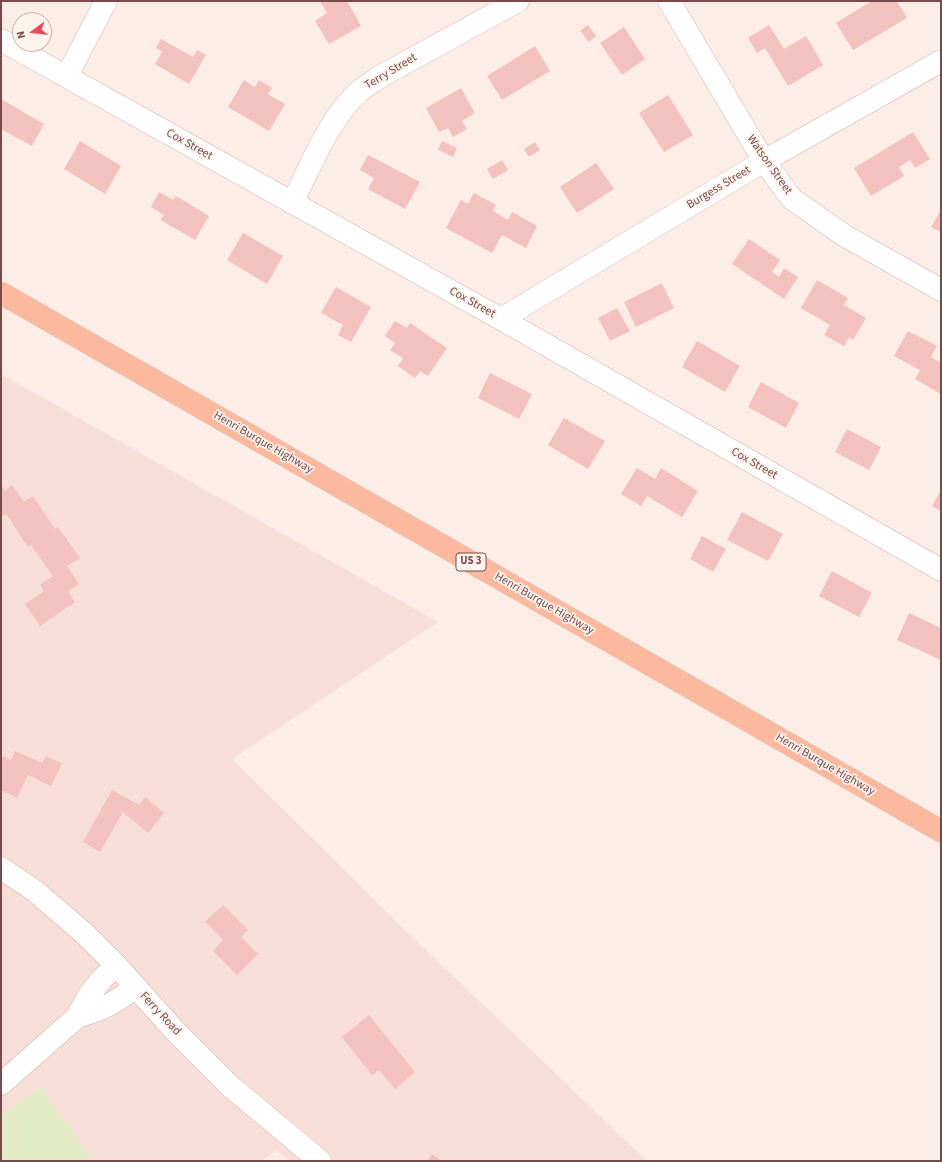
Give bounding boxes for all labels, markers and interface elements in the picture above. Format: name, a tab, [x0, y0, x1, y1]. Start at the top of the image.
north arrow	[12, 12, 52, 52]
text: N	[13, 30, 29, 40]
street label: Terry Street	[362, 51, 420, 93]
street label: Cox Street	[163, 126, 215, 164]
street label: Watson Street	[743, 132, 795, 198]
street label: Burgess Street	[684, 163, 754, 213]
street label: Cox Street	[446, 284, 498, 322]
street label: Henri Burque Highway	[211, 409, 315, 477]
street label: Cox Street	[728, 445, 780, 483]
road number: US 3	[456, 553, 486, 571]
street label: Henri Burque Highway	[492, 570, 596, 638]
street label: Henri Burque Highway	[773, 731, 877, 799]
street label: Ferry Road	[136, 989, 184, 1039]

